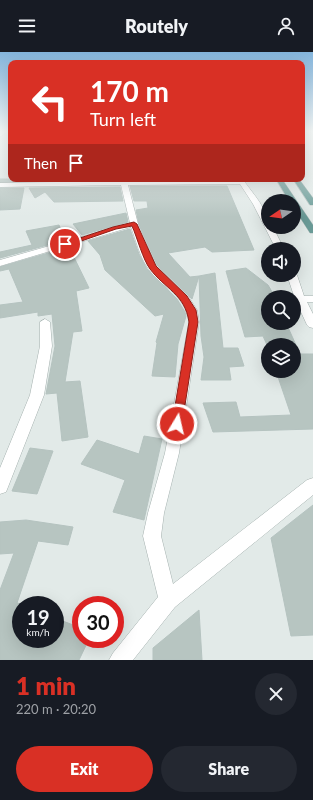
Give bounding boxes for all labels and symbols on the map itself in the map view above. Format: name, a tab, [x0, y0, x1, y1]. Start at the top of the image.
north arrow	[261, 194, 301, 234]
pin	[48, 227, 82, 261]
position arrow	[156, 403, 198, 445]
speed limit sign: 30	[72, 596, 124, 648]

